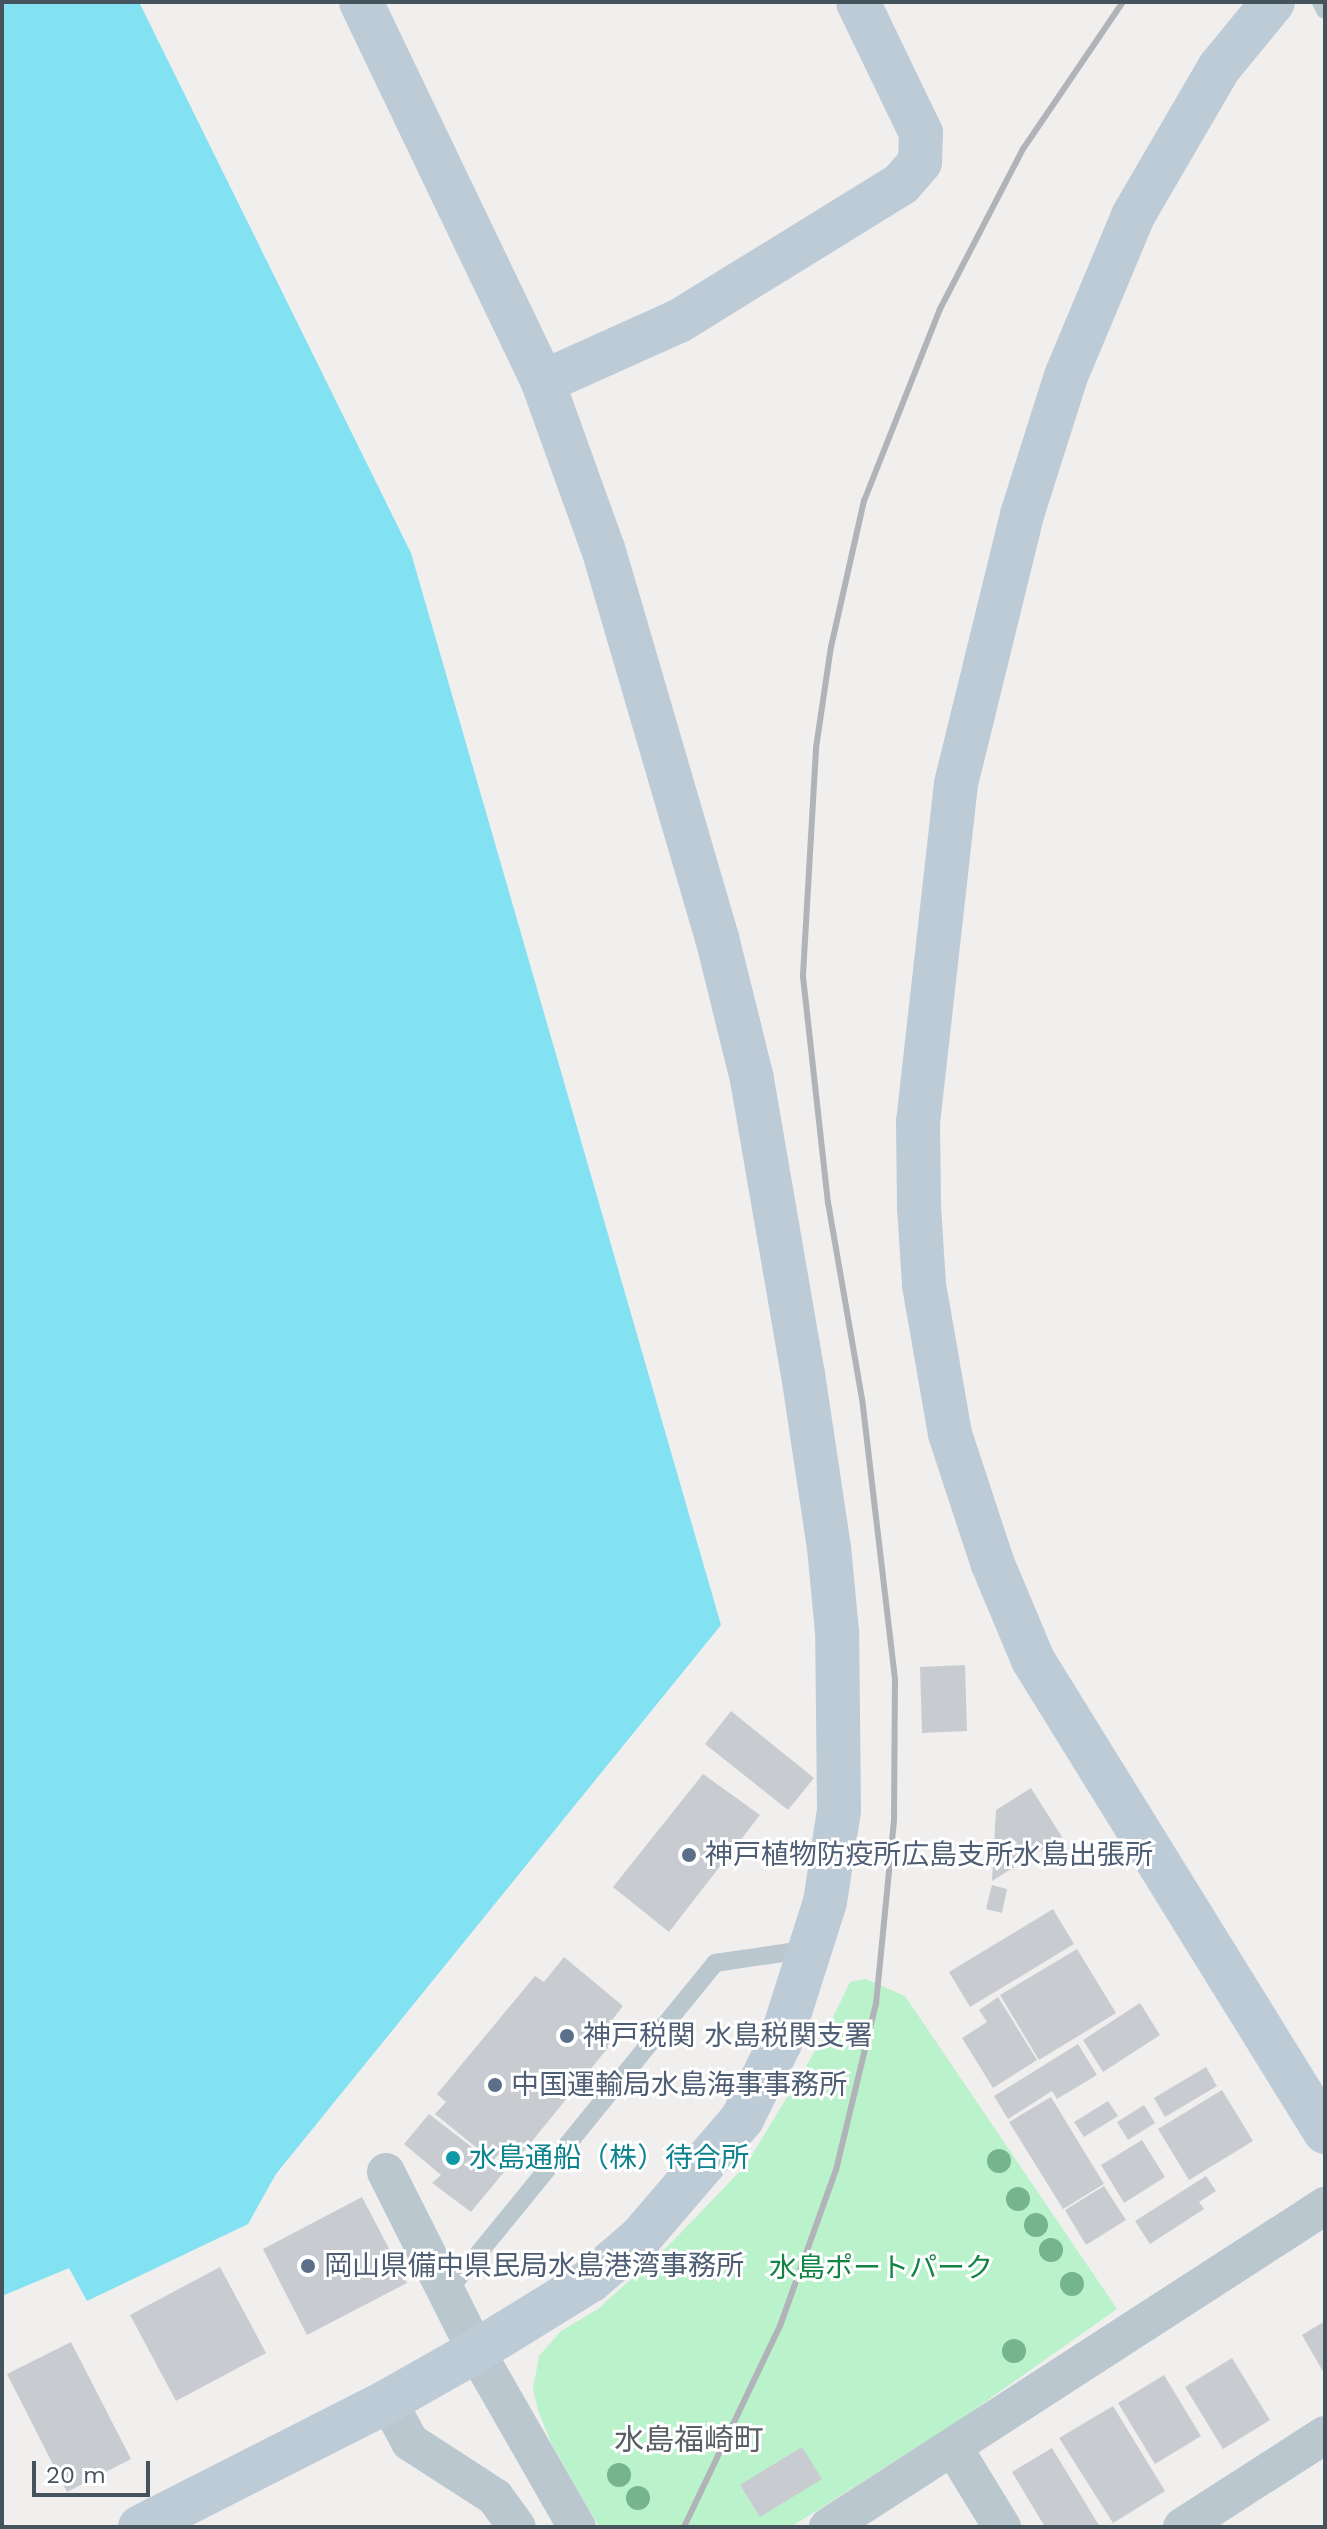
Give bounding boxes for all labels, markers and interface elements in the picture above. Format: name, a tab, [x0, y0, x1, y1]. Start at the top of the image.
place label: 神戸植物防疫所広島支所水島出張所	[705, 1838, 1153, 1872]
marker: 神戸植物防疫所広島支所水島出張所	[680, 1846, 698, 1864]
place label: 神戸税関 水島税関支署	[583, 2019, 873, 2053]
marker: 神戸税関 水島税関支署	[558, 2027, 576, 2045]
place label: 中国運輸局水島海事事務所	[511, 2068, 847, 2102]
marker: 中国運輸局水島海事事務所	[486, 2076, 504, 2094]
place label: 水島通船（株）待合所	[469, 2141, 749, 2175]
marker: 水島通船（株）待合所	[444, 2149, 462, 2167]
place label: 岡山県備中県民局水島港湾事務所	[324, 2249, 744, 2283]
park label: 水島ポートパーク	[769, 2251, 993, 2285]
marker: 岡山県備中県民局水島港湾事務所	[299, 2257, 317, 2275]
district label: 水島福崎町	[614, 2422, 764, 2458]
scale bar	[36, 2445, 154, 2495]
text: 20 m	[46, 2461, 106, 2489]

